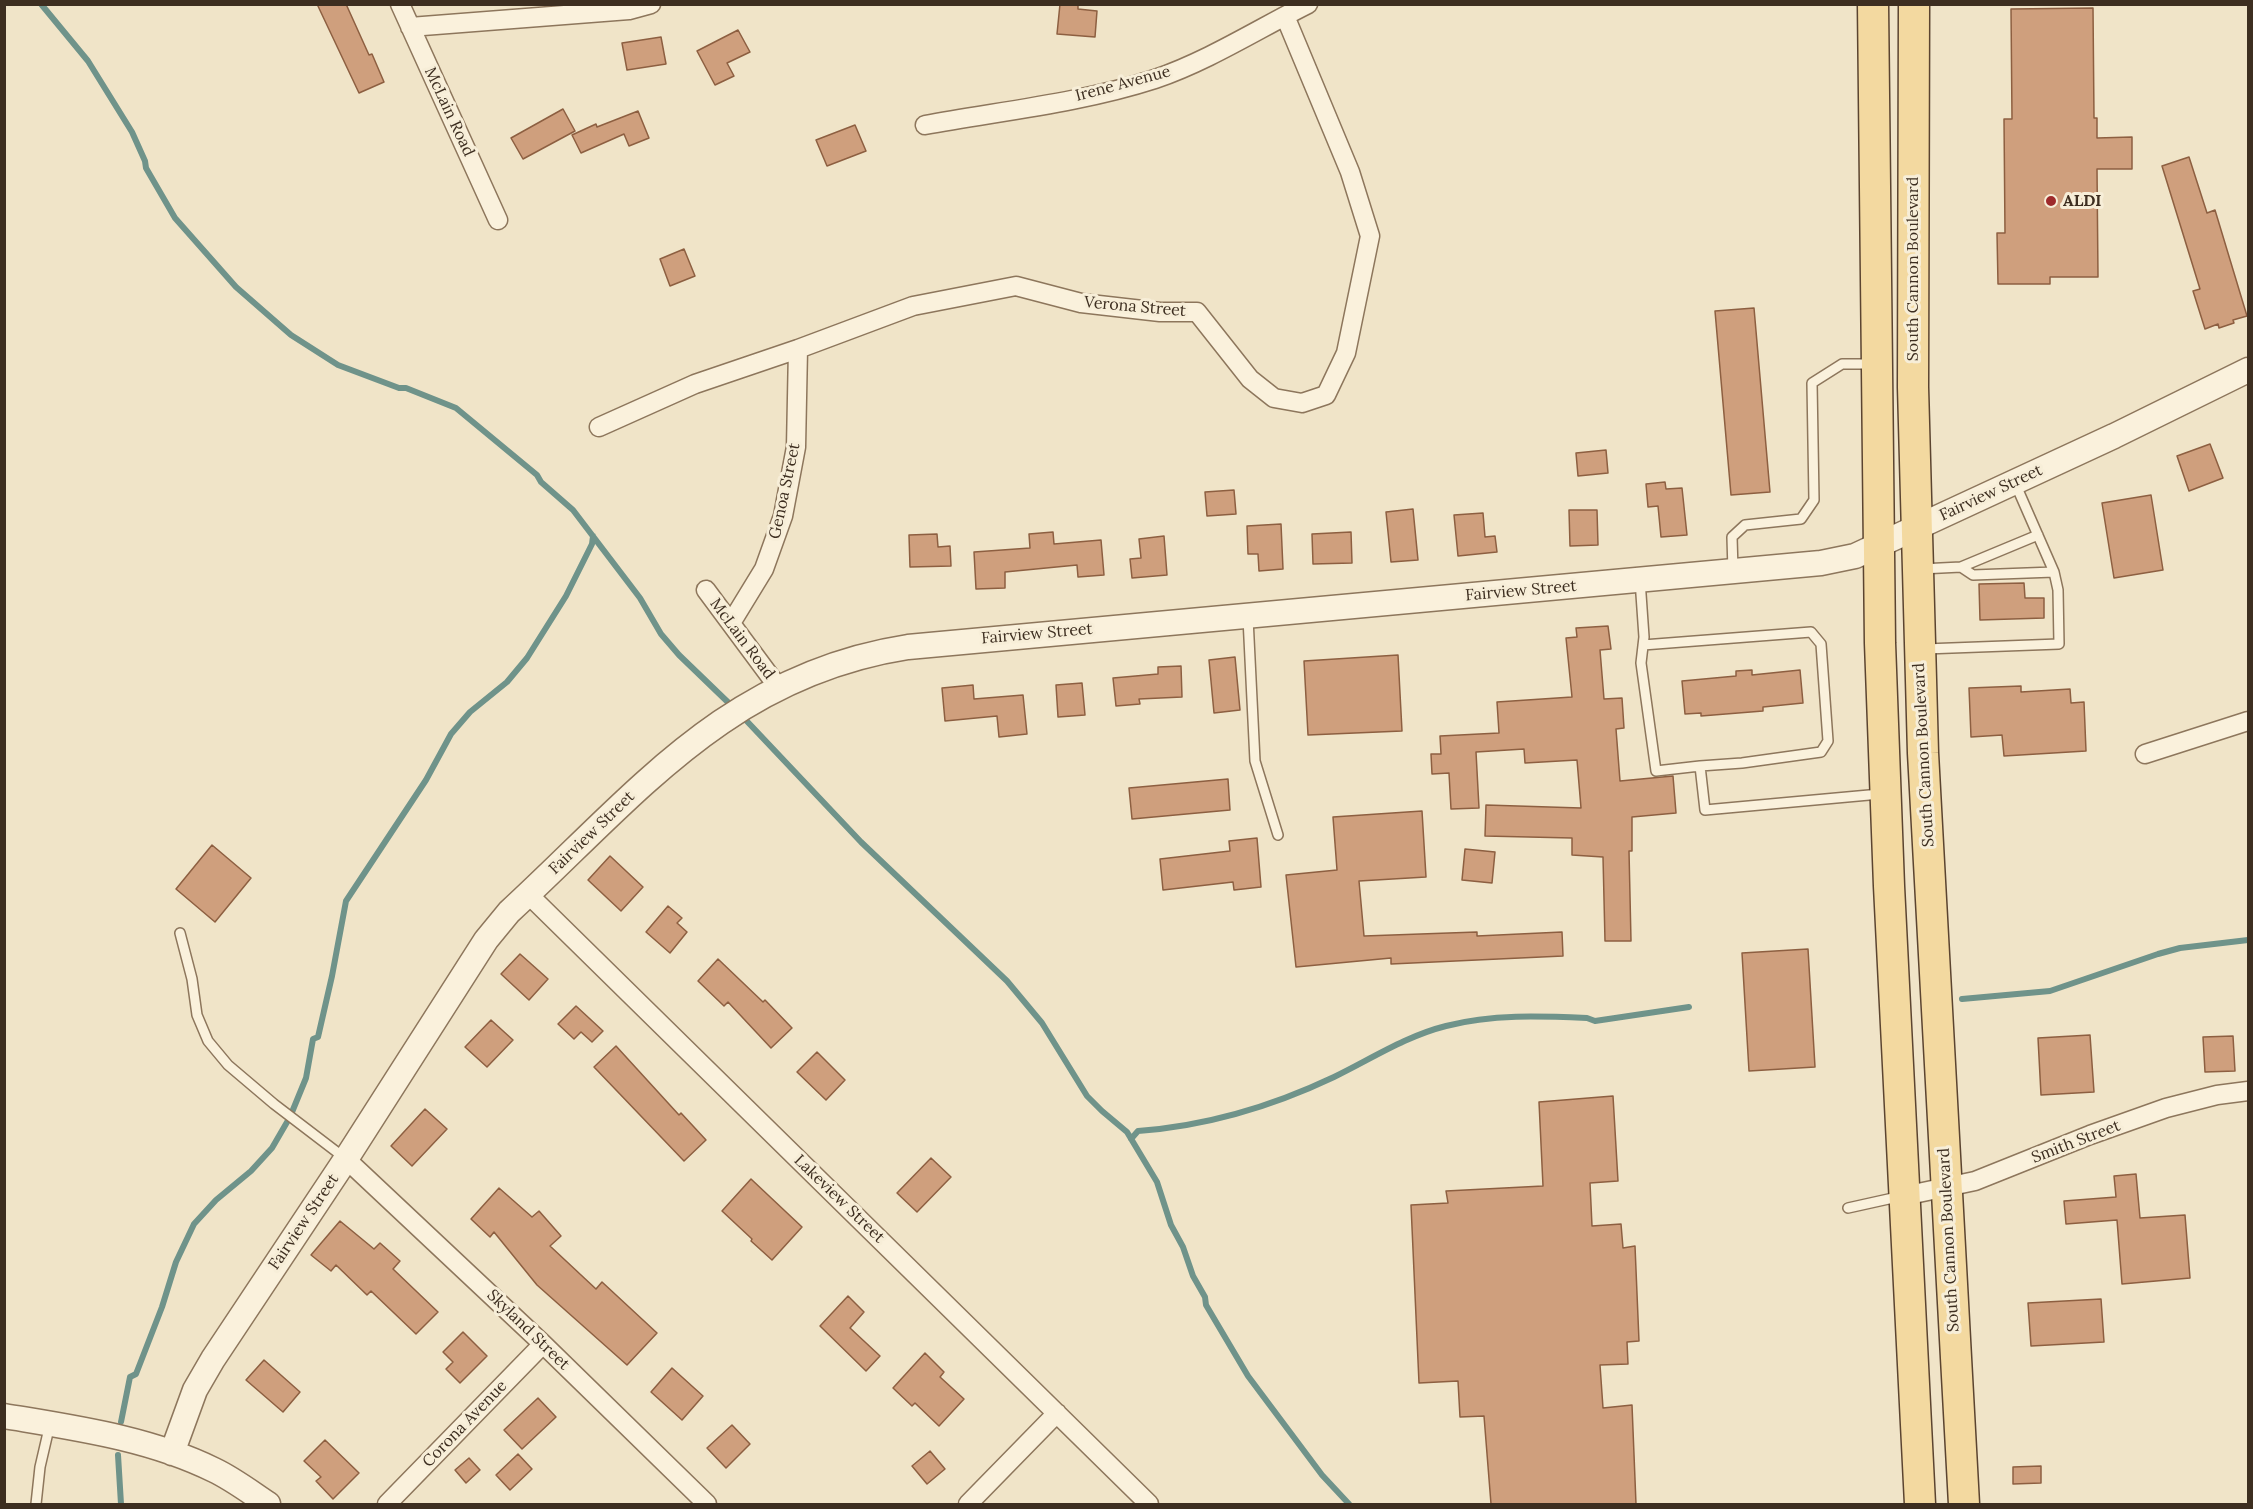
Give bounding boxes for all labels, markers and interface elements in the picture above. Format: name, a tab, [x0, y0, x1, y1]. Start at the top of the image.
street label: Irene Avenue	[1073, 62, 1173, 106]
street label: McLain Road	[420, 64, 478, 160]
street label: South Cannon Boulevard	[1903, 177, 1923, 361]
place label: ALDI	[2063, 191, 2101, 211]
marker: ALDI	[2044, 194, 2058, 208]
street label: Verona Street	[1083, 293, 1187, 321]
street label: Genoa Street	[765, 441, 805, 541]
street label: Fairview Street	[1936, 461, 2046, 525]
street label: Fairview Street	[1465, 577, 1577, 605]
street label: McLain Road	[705, 595, 779, 683]
street label: Fairview Street	[981, 620, 1093, 648]
street label: South Cannon Boulevard	[1910, 662, 1938, 848]
street label: Fairview Street	[545, 787, 639, 879]
street label: Smith Street	[2029, 1116, 2123, 1168]
street label: South Cannon Boulevard	[1935, 1147, 1963, 1333]
street label: Lakeview Street	[790, 1151, 888, 1247]
street label: Fairview Street	[265, 1170, 343, 1274]
street label: Skyland Street	[483, 1286, 573, 1374]
street label: Corona Avenue	[419, 1377, 511, 1471]

